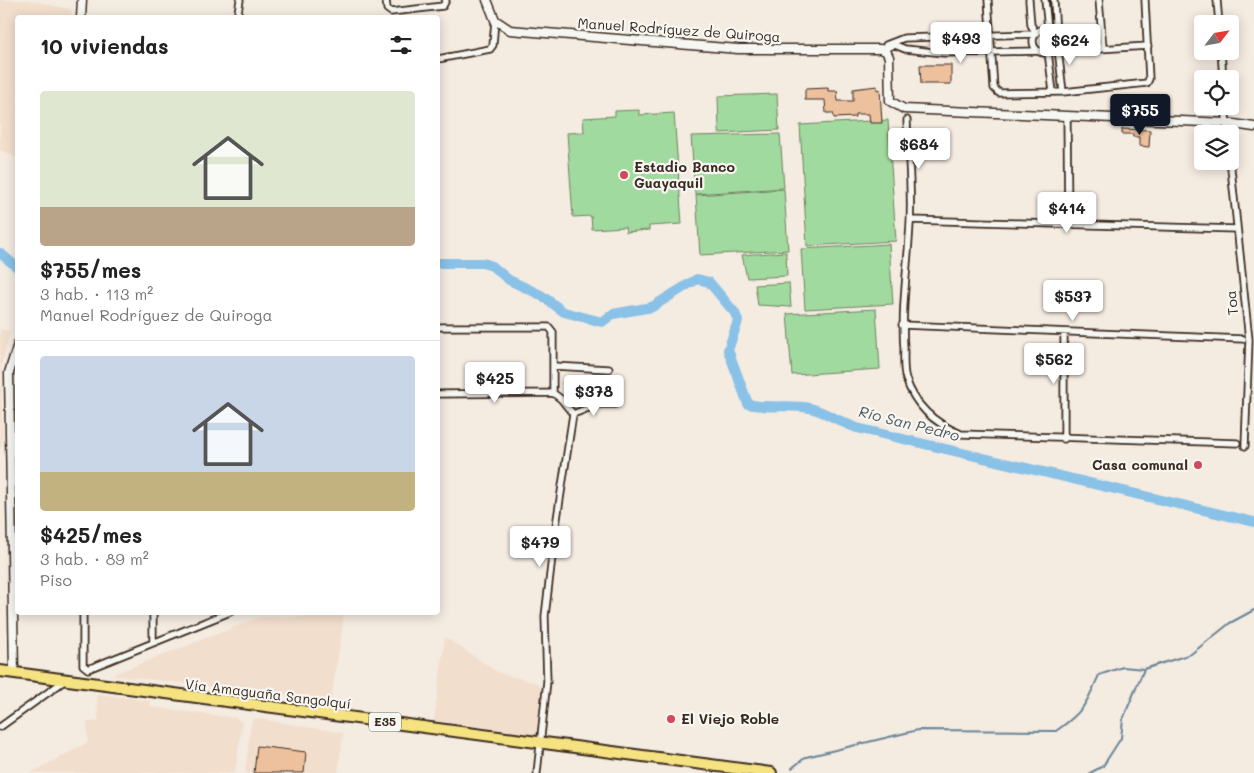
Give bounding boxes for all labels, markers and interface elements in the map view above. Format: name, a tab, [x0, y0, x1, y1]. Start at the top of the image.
street label: Manuel Rodríguez de Quiroga	[577, 13, 781, 46]
north arrow	[1194, 15, 1239, 60]
map controls	[1194, 15, 1239, 170]
pin: $493	[931, 22, 991, 64]
pin: $624	[1040, 23, 1100, 66]
text: $493	[941, 27, 981, 48]
text: $624	[1051, 29, 1089, 50]
icon: filters	[387, 31, 415, 59]
text: 10 viviendas	[40, 32, 169, 59]
button: locate	[1194, 70, 1239, 115]
pin: $755	[1110, 94, 1170, 136]
text: $755	[1121, 99, 1159, 120]
icon: home	[183, 123, 273, 213]
button: layers	[1194, 125, 1239, 170]
pin: $684	[889, 128, 949, 170]
text: $684	[899, 133, 939, 154]
place label: Estadio Banco Guayaquil	[634, 157, 735, 192]
marker: Estadio Banco Guayaquil	[618, 169, 630, 181]
pin: $414	[1037, 192, 1097, 234]
text: $414	[1048, 197, 1086, 218]
text: $755/mes	[40, 256, 141, 283]
pin: $537	[1043, 280, 1103, 322]
text: 3 hab. · 113 m²	[40, 283, 153, 304]
text: $537	[1054, 285, 1092, 306]
street label: Toa	[1221, 290, 1242, 316]
text: Manuel Rodríguez de Quiroga	[40, 304, 272, 325]
pin: $562	[1024, 342, 1084, 385]
text: $562	[1035, 348, 1073, 369]
pin: $425	[465, 362, 525, 404]
text: $425	[476, 367, 514, 388]
pin: $378	[564, 374, 624, 417]
text: $378	[575, 380, 613, 401]
icon: home	[183, 389, 273, 479]
water label: Río San Pedro	[857, 401, 962, 445]
place label: Casa comunal	[1092, 455, 1188, 474]
marker: Casa comunal	[1192, 459, 1204, 471]
text: $425/mes	[40, 521, 142, 548]
pin: $479	[510, 526, 570, 568]
text: $479	[521, 531, 559, 552]
text: 3 hab. · 89 m²	[40, 548, 149, 569]
text: Piso	[40, 569, 72, 590]
street label: Vía Amaguaña Sangolquí	[184, 674, 352, 713]
place label: El Viejo Roble	[681, 709, 779, 728]
road number: E35	[369, 712, 401, 732]
marker: El Viejo Roble	[665, 713, 677, 725]

